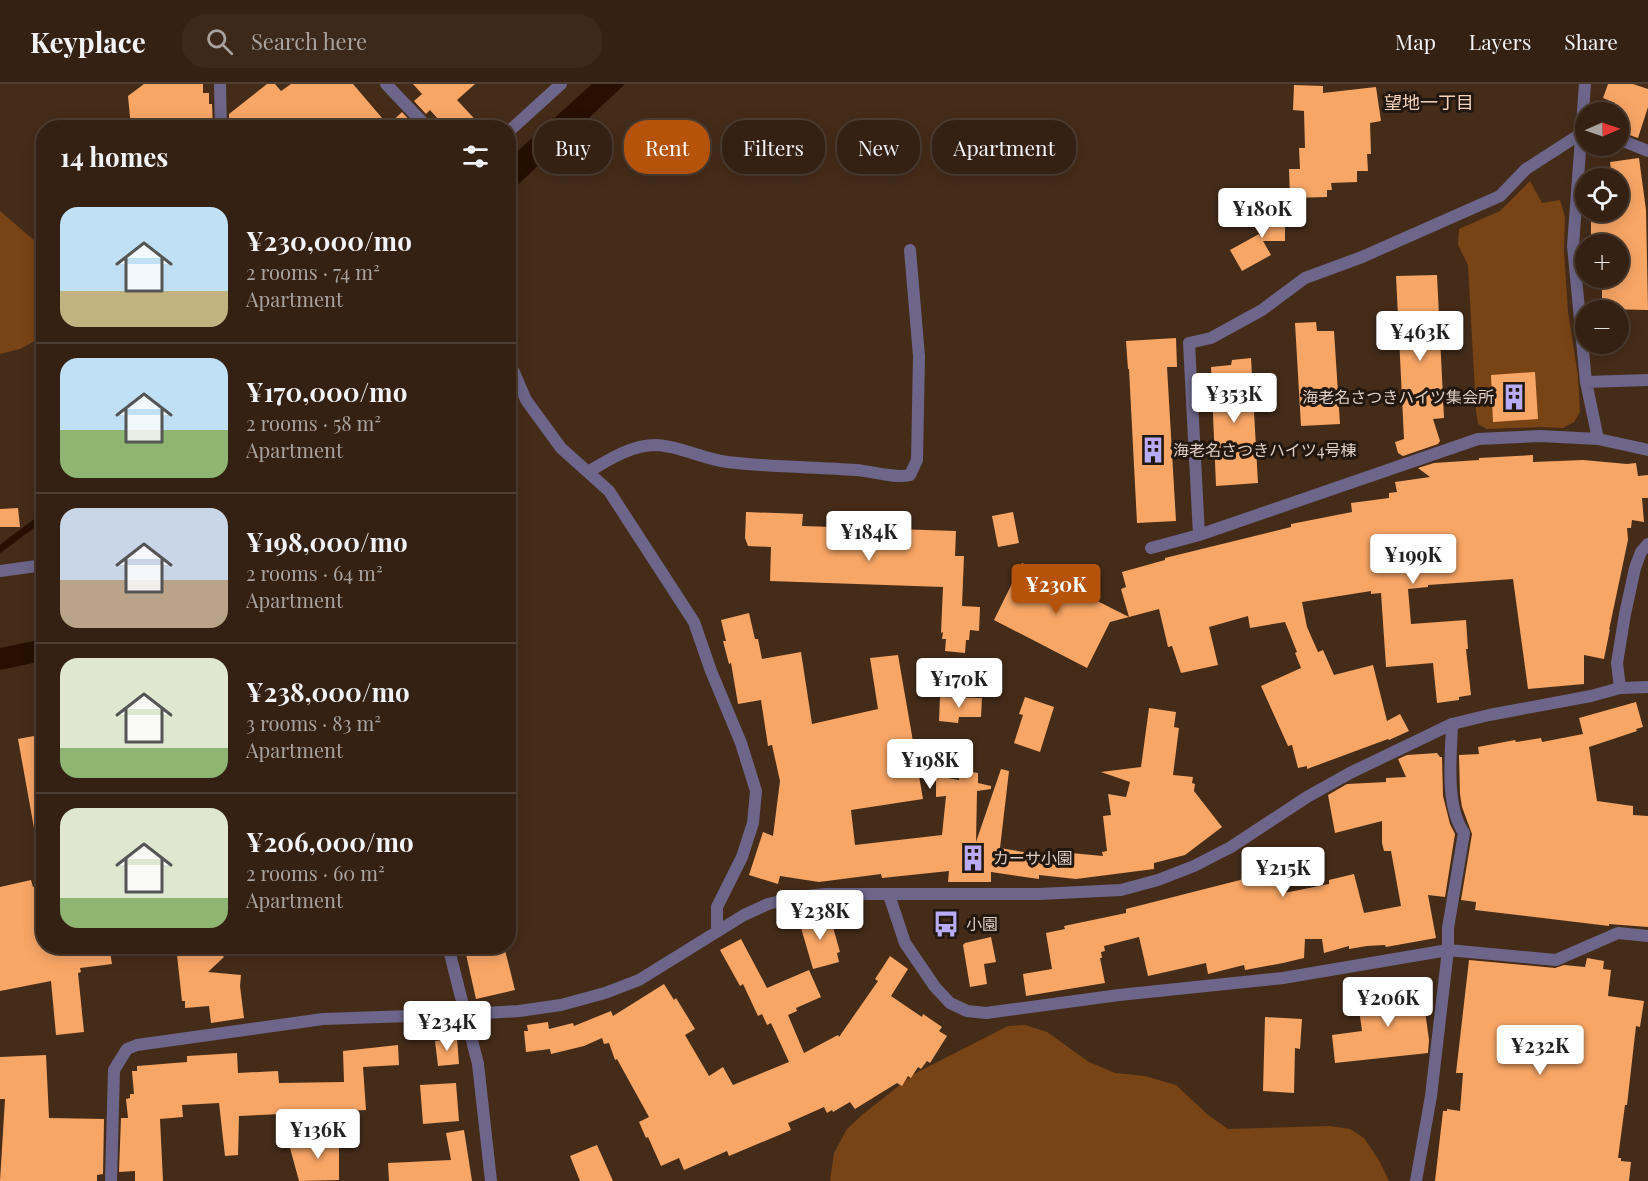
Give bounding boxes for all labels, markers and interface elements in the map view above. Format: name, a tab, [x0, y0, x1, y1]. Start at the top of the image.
search box	[182, 14, 602, 68]
text: Keyplace	[30, 23, 146, 60]
icon: search	[203, 25, 236, 58]
text: Search here	[251, 26, 367, 56]
text: Map	[1395, 27, 1436, 55]
text: Layers	[1469, 27, 1531, 55]
text: Share	[1564, 27, 1618, 55]
district label: 望地一丁目	[1384, 90, 1474, 114]
north arrow	[1575, 102, 1629, 156]
map controls	[1575, 102, 1629, 354]
chip: Buy	[534, 120, 612, 174]
chip: Rent	[624, 120, 710, 174]
chip: Filters	[722, 120, 825, 174]
chip: New	[837, 120, 920, 174]
chip: Apartment	[932, 120, 1076, 174]
text: 14 homes	[60, 139, 168, 174]
icon: filters	[459, 140, 492, 173]
button: locate	[1575, 168, 1629, 222]
pin: ¥180K	[1220, 188, 1304, 239]
text: ¥180K	[1232, 194, 1292, 221]
text: ¥230,000/mo	[246, 223, 412, 258]
icon: home	[108, 231, 180, 303]
button: +	[1575, 234, 1629, 288]
text: 2 rooms · 74 m²	[246, 258, 380, 285]
text: Apartment	[246, 285, 343, 312]
button: −	[1575, 300, 1629, 354]
pin: ¥463K	[1378, 311, 1462, 362]
text: ¥463K	[1390, 317, 1450, 344]
pin: ¥353K	[1192, 373, 1276, 424]
text: ¥170,000/mo	[246, 374, 407, 409]
text: ¥353K	[1206, 379, 1262, 406]
icon: home	[108, 382, 180, 454]
building icon: 海老名さつきハイツ集会所	[1499, 382, 1529, 412]
place label: 海老名さつきハイツ集会所	[1302, 386, 1494, 407]
text: 2 rooms · 58 m²	[246, 409, 381, 436]
building icon: 海老名さつきハイツ4号棟	[1138, 435, 1168, 465]
text: Apartment	[246, 436, 343, 463]
place label: 海老名さつきハイツ4号棟	[1173, 439, 1357, 460]
pin: ¥184K	[827, 511, 911, 562]
text: ¥184K	[840, 517, 898, 544]
text: ¥198,000/mo	[246, 524, 408, 559]
icon: home	[108, 532, 180, 604]
pin: ¥199K	[1371, 534, 1455, 585]
text: ¥199K	[1384, 540, 1442, 567]
text: 2 rooms · 64 m²	[246, 559, 383, 586]
pin: ¥230K	[1014, 564, 1098, 615]
text: ¥230K	[1026, 570, 1086, 597]
text: Apartment	[246, 586, 343, 613]
pin: ¥170K	[917, 658, 1001, 709]
text: ¥170K	[930, 664, 988, 691]
text: ¥238,000/mo	[246, 674, 410, 709]
icon: home	[108, 682, 180, 754]
text: 3 rooms · 83 m²	[246, 709, 381, 736]
text: Apartment	[246, 736, 343, 763]
pin: ¥198K	[888, 739, 972, 790]
text: ¥198K	[901, 745, 959, 772]
text: ¥206,000/mo	[246, 824, 414, 859]
icon: home	[108, 832, 180, 904]
building icon: カーサ小園	[958, 843, 988, 873]
place label: カーサ小園	[993, 847, 1073, 868]
pin: ¥215K	[1241, 847, 1325, 898]
text: ¥215K	[1256, 853, 1310, 880]
text: 2 rooms · 60 m²	[246, 859, 385, 886]
text: Apartment	[246, 886, 343, 913]
pin: ¥238K	[778, 890, 862, 941]
text: ¥238K	[790, 896, 850, 923]
bus stop icon: 小園	[931, 909, 961, 939]
place label: 小園	[966, 913, 998, 934]
pin: ¥206K	[1346, 977, 1430, 1028]
text: ¥206K	[1357, 983, 1419, 1010]
pin: ¥234K	[405, 1001, 489, 1052]
text: ¥234K	[418, 1007, 476, 1034]
pin: ¥232K	[1498, 1025, 1582, 1076]
text: ¥232K	[1511, 1031, 1569, 1058]
pin: ¥136K	[276, 1109, 360, 1160]
text: ¥136K	[290, 1115, 346, 1142]

